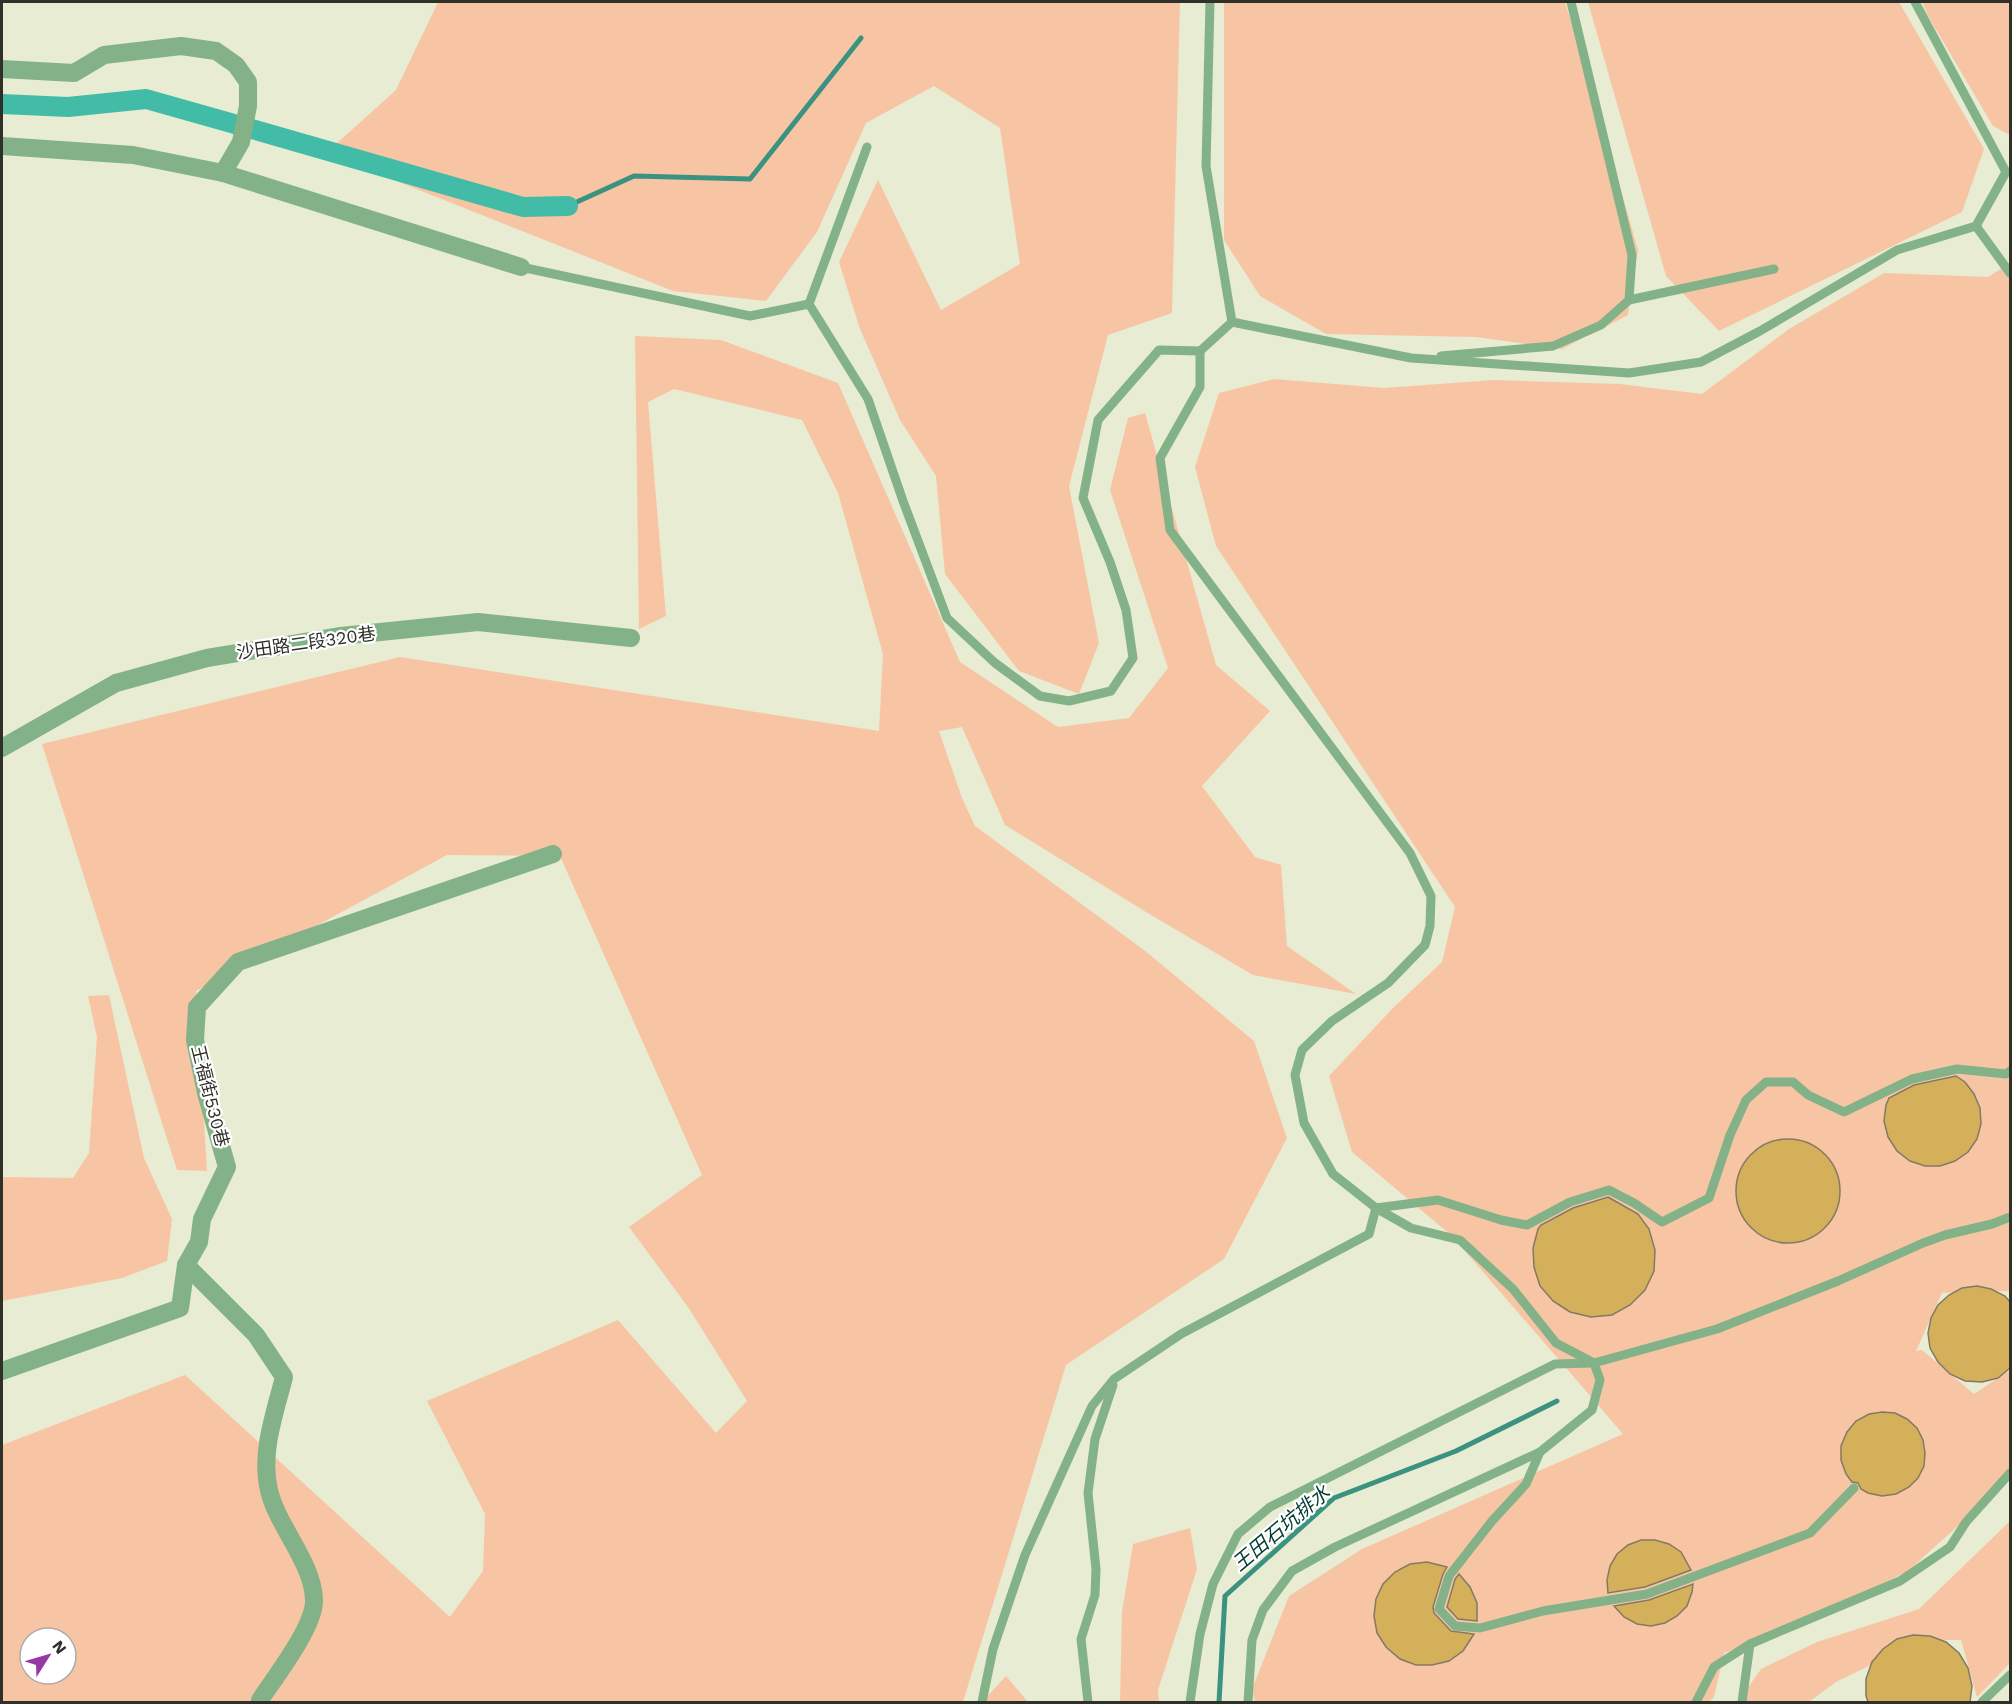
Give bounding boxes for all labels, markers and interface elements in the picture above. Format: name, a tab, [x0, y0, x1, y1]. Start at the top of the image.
street label: 沙田路二段320巷	[235, 622, 377, 663]
street label: 王福街530巷	[188, 1043, 233, 1149]
water label: 王田石坑排水	[1227, 1480, 1335, 1576]
north arrow	[18, 1626, 78, 1686]
text: N	[48, 1637, 71, 1658]

